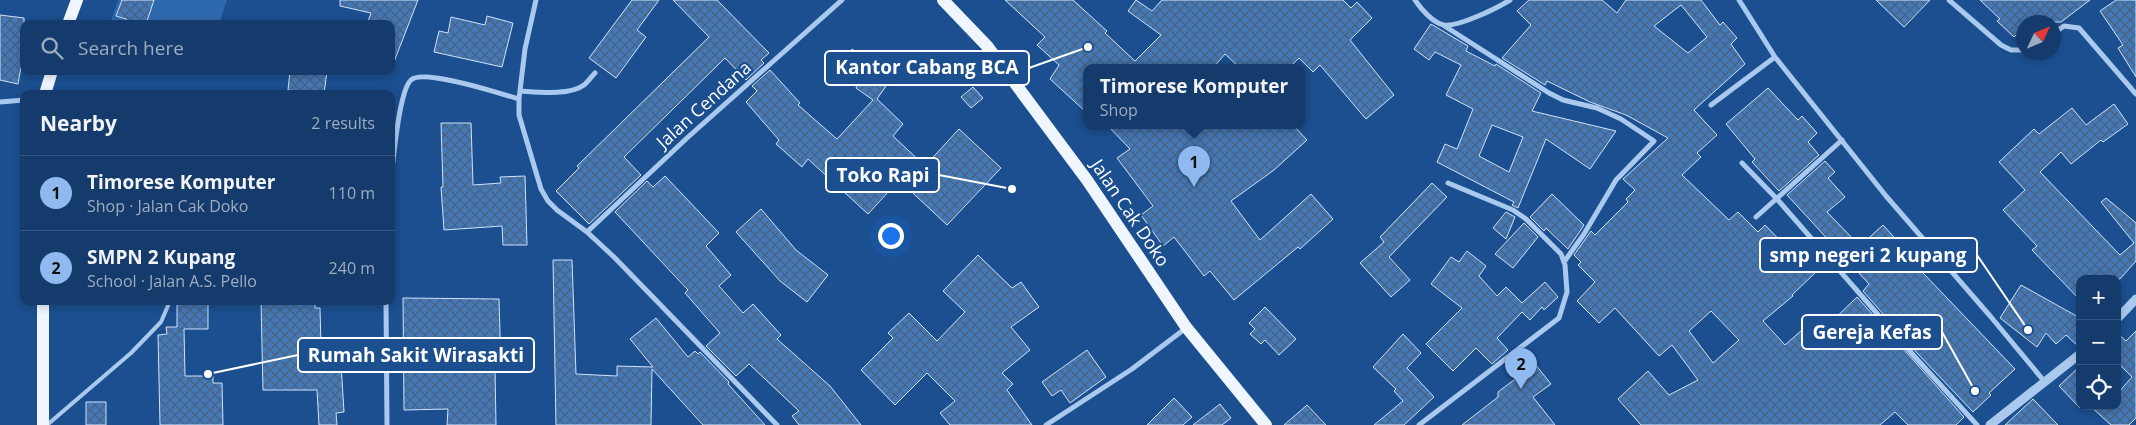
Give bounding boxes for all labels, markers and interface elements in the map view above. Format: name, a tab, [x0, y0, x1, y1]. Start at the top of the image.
north arrow	[2016, 15, 2061, 60]
search box	[20, 20, 395, 75]
icon: search	[38, 34, 66, 62]
text: Search here	[78, 35, 184, 61]
callout: Kantor Cabang BCA	[825, 51, 1029, 85]
text: Kantor Cabang BCA	[835, 54, 1020, 80]
street label: Jalan Cendana	[649, 55, 756, 155]
popup	[1083, 64, 1305, 129]
text: Timorese Komputer	[1100, 73, 1288, 99]
text: Shop	[1100, 99, 1138, 121]
text: Nearby	[40, 109, 117, 137]
text: 2 results	[311, 112, 375, 134]
pin: 1	[1178, 146, 1210, 187]
street label: Jalan Cak Doko	[1085, 152, 1176, 271]
callout: Toko Rapi	[826, 158, 939, 192]
text: Toko Rapi	[836, 162, 930, 188]
text: Timorese Komputer	[87, 169, 275, 195]
text: 1	[51, 182, 61, 204]
text: 110 m	[329, 182, 375, 204]
text: Shop · Jalan Cak Doko	[87, 195, 248, 217]
your location	[878, 223, 904, 249]
callout: smp negeri 2 kupang	[1760, 238, 1977, 272]
text: smp negeri 2 kupang	[1770, 242, 1967, 268]
text: SMPN 2 Kupang	[87, 244, 235, 270]
text: 2	[51, 257, 61, 279]
text: 240 m	[329, 257, 375, 279]
text: School · Jalan A.S. Pello	[87, 270, 257, 292]
map controls	[2076, 275, 2121, 410]
button: +	[2076, 275, 2121, 320]
callout: Gereja Kefas	[1802, 315, 1942, 349]
text: Gereja Kefas	[1812, 319, 1932, 345]
button: −	[2076, 320, 2121, 365]
callout: Rumah Sakit Wirasakti	[298, 338, 534, 372]
text: Rumah Sakit Wirasakti	[308, 342, 524, 368]
pin: 2	[1505, 348, 1537, 389]
button: locate	[2076, 365, 2121, 410]

